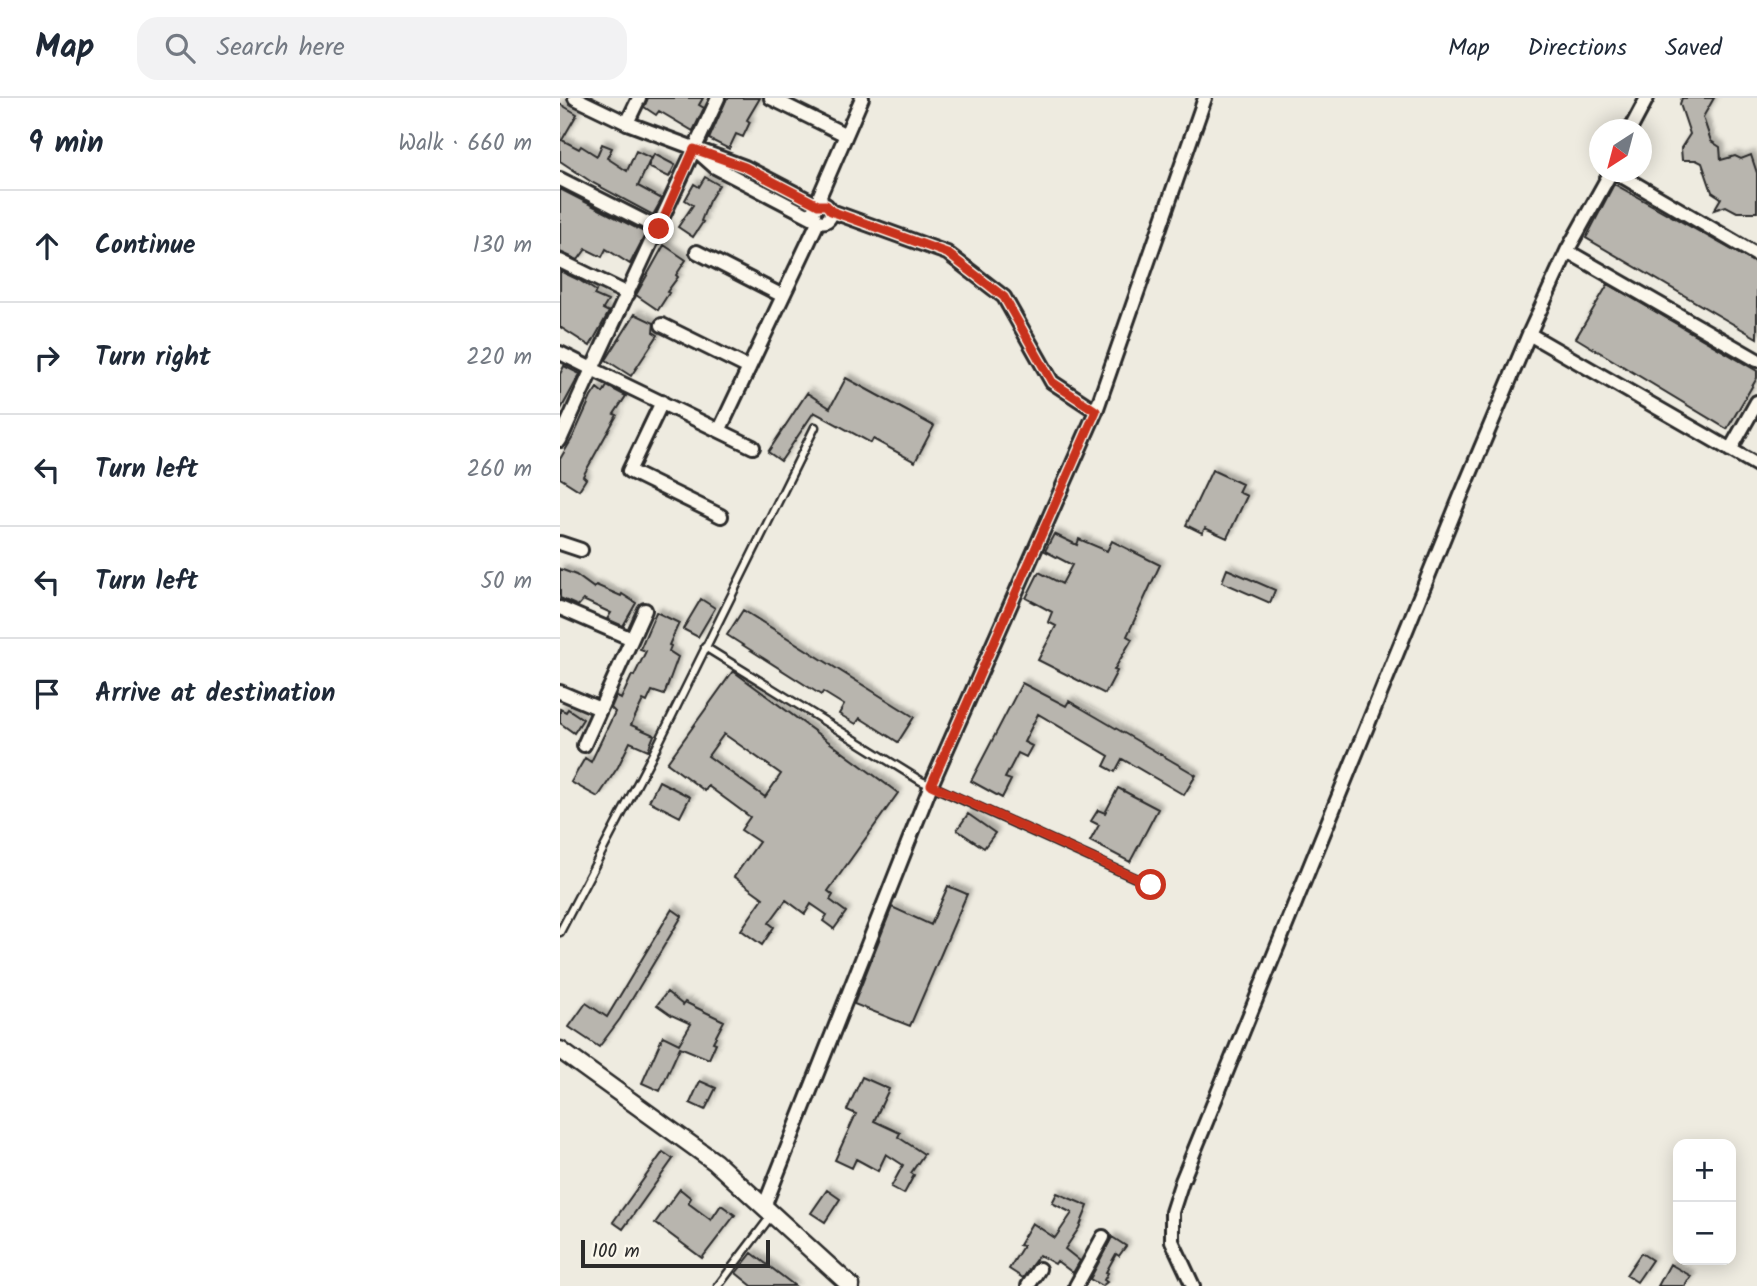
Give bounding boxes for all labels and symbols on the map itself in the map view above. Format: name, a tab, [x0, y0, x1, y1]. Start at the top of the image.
north arrow	[1589, 119, 1652, 182]
route end	[643, 213, 674, 244]
route start	[1135, 869, 1166, 900]
scale bar	[581, 1237, 770, 1269]

